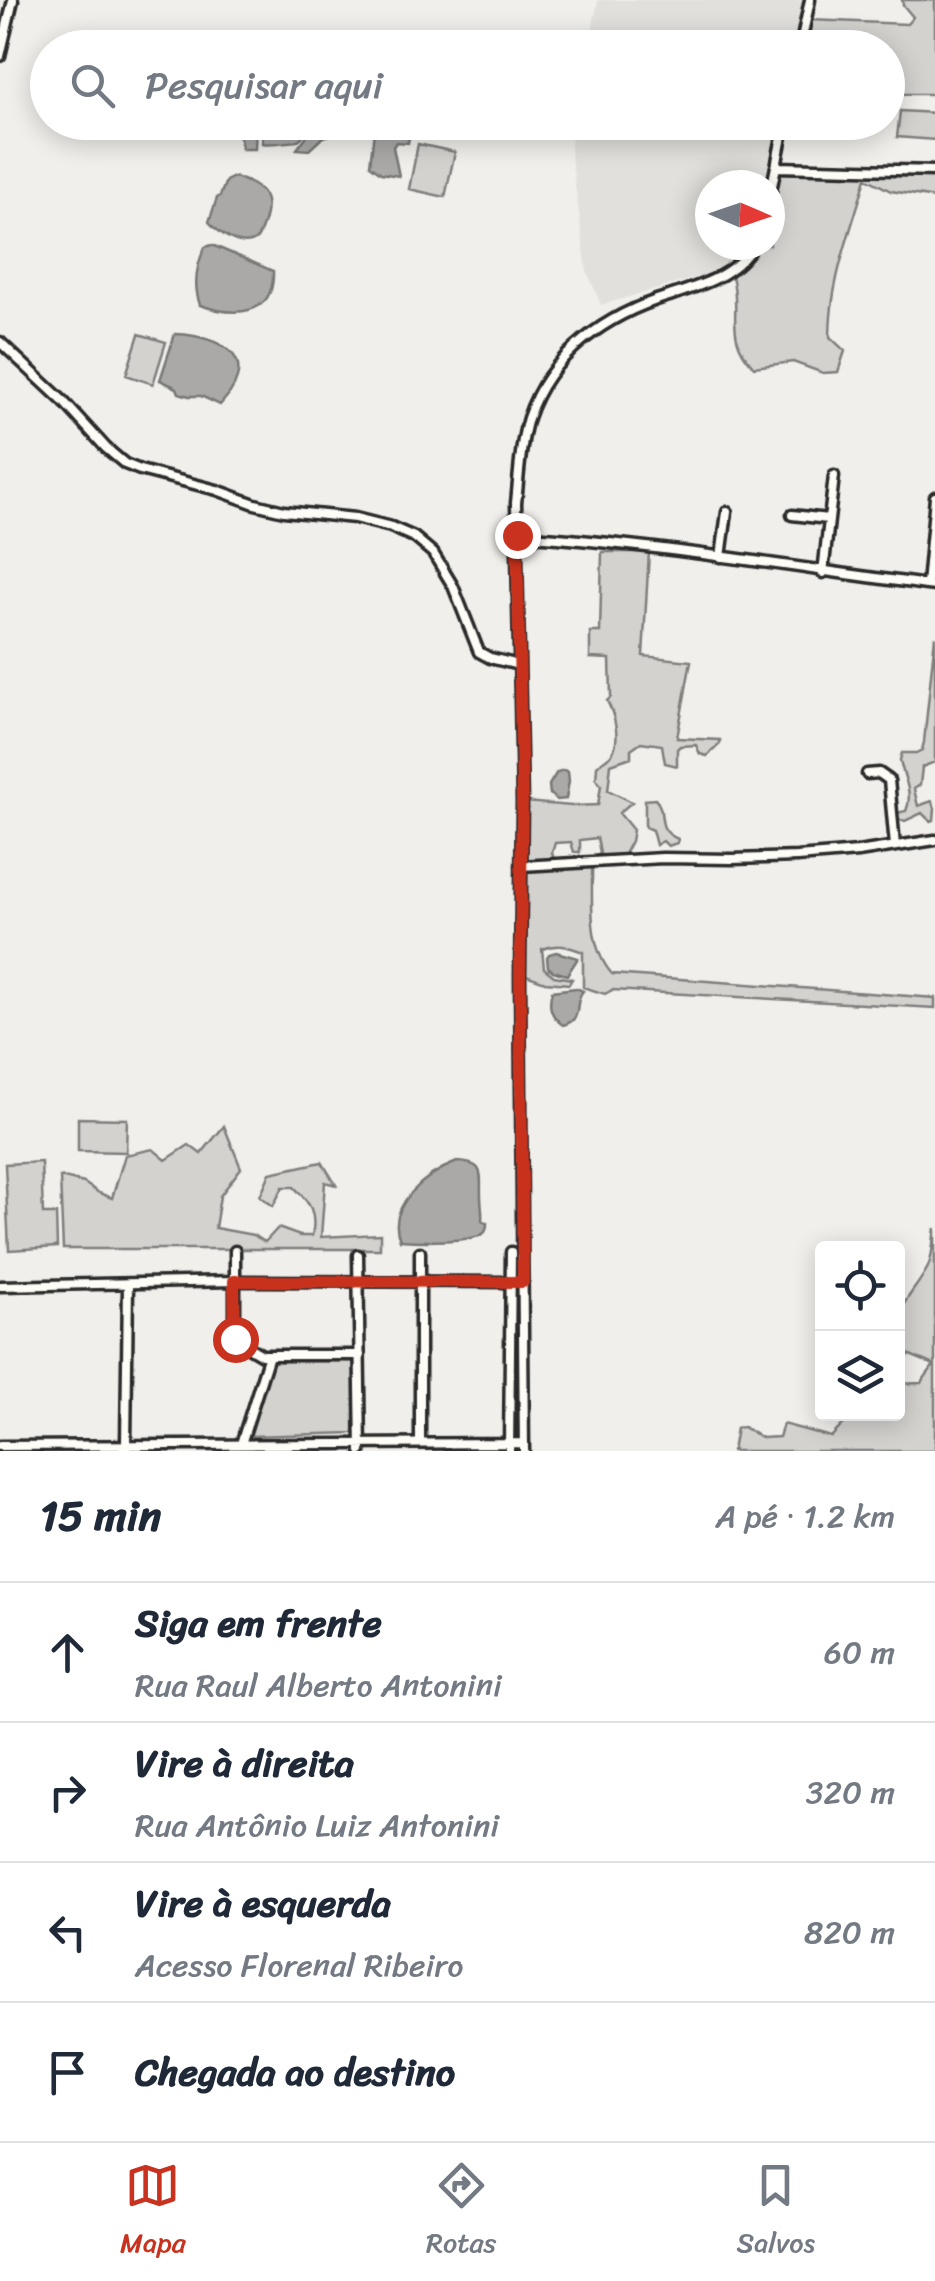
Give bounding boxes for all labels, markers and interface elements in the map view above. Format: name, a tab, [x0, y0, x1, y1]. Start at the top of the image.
search box	[30, 30, 905, 140]
text: Pesquisar aqui	[145, 52, 383, 119]
icon: search	[65, 58, 120, 113]
north arrow	[695, 170, 785, 260]
route end	[495, 513, 541, 559]
map controls	[815, 1241, 905, 1421]
button: locate	[815, 1241, 905, 1331]
route start	[213, 1317, 259, 1363]
button: layers	[815, 1331, 905, 1421]
text: 15 min	[40, 1479, 161, 1553]
text: A pé · 1.2 km	[715, 1488, 895, 1545]
text: Siga em frente	[135, 1590, 382, 1657]
text: 60 m	[824, 1624, 895, 1681]
icon: ahead	[40, 1625, 95, 1680]
text: Rua Raul Alberto Antonini	[135, 1657, 502, 1714]
text: Vire à direita	[135, 1730, 354, 1797]
text: 320 m	[806, 1764, 895, 1821]
icon: right	[40, 1765, 95, 1820]
text: Rua Antônio Luiz Antonini	[135, 1797, 499, 1854]
text: Vire à esquerda	[135, 1870, 391, 1937]
text: 820 m	[804, 1904, 895, 1961]
icon: left	[40, 1905, 95, 1960]
text: Acesso Florenal Ribeiro	[135, 1937, 463, 1994]
text: Chegada ao destino	[135, 2039, 455, 2106]
icon: arrive	[40, 2045, 95, 2100]
tab: Mapa	[120, 2158, 186, 2267]
tab: Rotas	[426, 2158, 496, 2267]
tab: Salvos	[737, 2158, 815, 2267]

